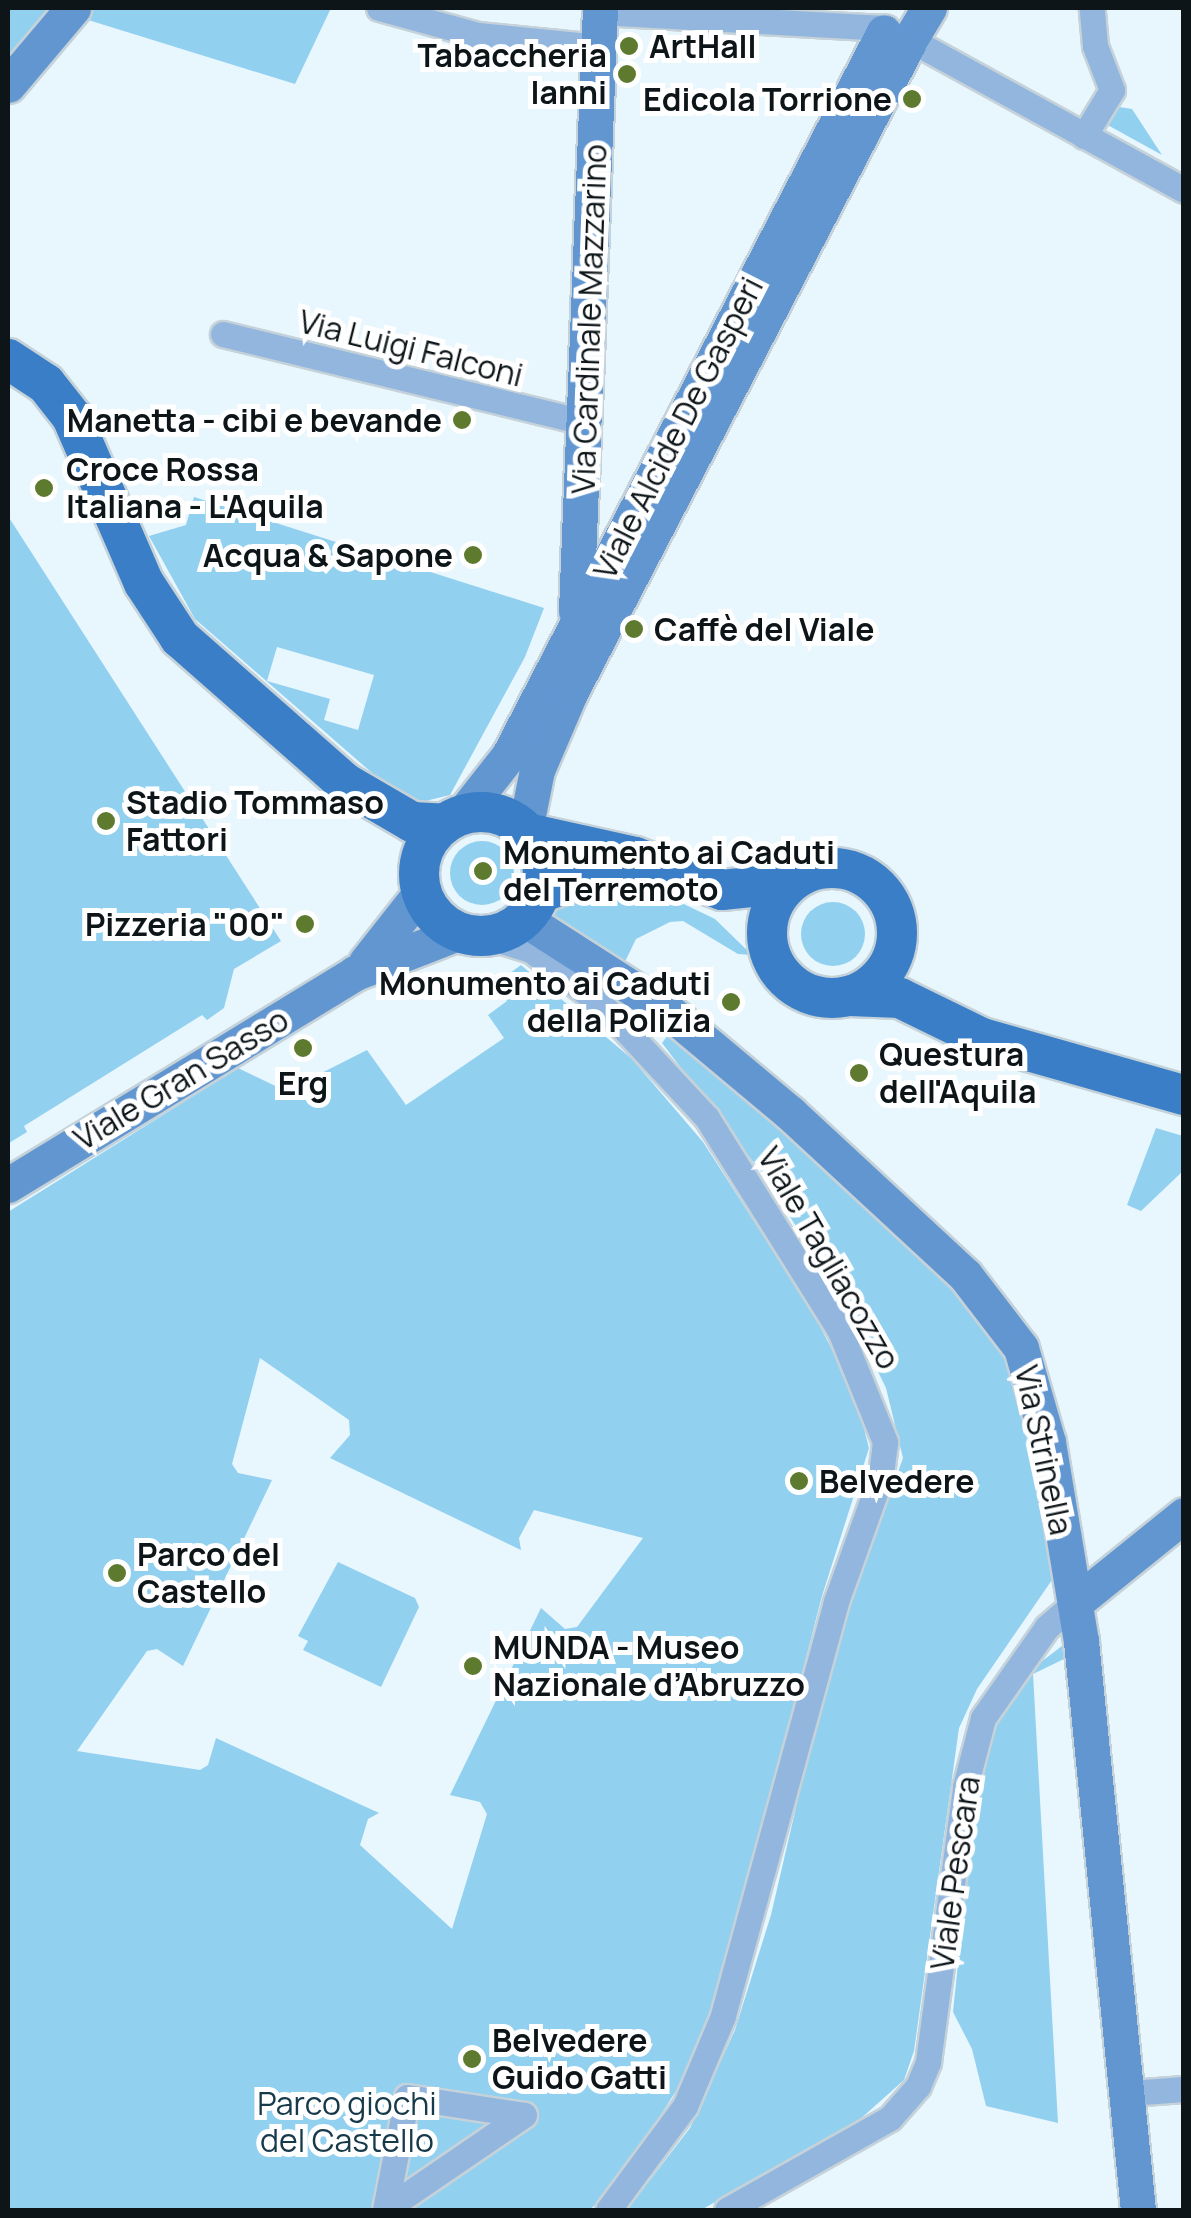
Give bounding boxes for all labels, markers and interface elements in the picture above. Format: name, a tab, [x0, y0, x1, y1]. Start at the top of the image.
place label: ArtHall	[649, 27, 757, 65]
marker: ArtHall	[618, 35, 640, 57]
place label: Tabaccheria Ianni	[417, 37, 607, 112]
marker: Tabaccheria Ianni	[616, 63, 638, 85]
place label: Edicola Torrione	[643, 80, 892, 118]
marker: Edicola Torrione	[901, 88, 923, 110]
street label: Via Cardinale Mazzarino	[564, 143, 614, 495]
street label: Viale Alcide De Gasperi	[585, 271, 771, 585]
street label: Via Luigi Falconi	[295, 302, 527, 394]
place label: Manetta - cibi e bevande	[67, 401, 442, 439]
marker: Manetta - cibi e bevande	[451, 409, 473, 431]
place label: Croce Rossa Italiana - L'Aquila	[66, 451, 324, 526]
marker: Croce Rossa Italiana - L'Aquila	[31, 475, 57, 501]
place label: Acqua & Sapone	[203, 536, 453, 574]
marker: Acqua & Sapone	[462, 544, 484, 566]
place label: Caffè del Viale	[654, 610, 874, 648]
marker: Caffè del Viale	[623, 618, 645, 640]
place label: Stadio Tommaso Fattori	[126, 784, 384, 859]
marker: Stadio Tommaso Fattori	[95, 810, 117, 832]
place label: Monumento ai Caduti del Terremoto	[503, 834, 835, 909]
marker: Monumento ai Caduti del Terremoto	[472, 860, 494, 882]
place label: Pizzeria "00"	[85, 905, 285, 943]
marker: Pizzeria "00"	[294, 913, 316, 935]
place label: Monumento ai Caduti della Polizia	[379, 965, 711, 1040]
marker: Monumento ai Caduti della Polizia	[720, 991, 742, 1013]
street label: Viale Gran Sasso	[67, 1000, 295, 1158]
place label: Questura dell'Aquila	[879, 1036, 1036, 1111]
marker: Erg	[292, 1037, 314, 1059]
marker: Questura dell'Aquila	[848, 1062, 870, 1084]
place label: Erg	[278, 1064, 328, 1102]
street label: Viale Tagliacozzo	[750, 1140, 908, 1376]
street label: Via Strinella	[1007, 1362, 1081, 1538]
place label: Belvedere	[819, 1462, 974, 1500]
marker: Belvedere	[788, 1470, 810, 1492]
place label: Parco del Castello	[137, 1536, 280, 1611]
marker: Parco del Castello	[106, 1562, 128, 1584]
place label: MUNDA - Museo Nazionale d’Abruzzo	[493, 1629, 805, 1704]
marker: MUNDA - Museo Nazionale d’Abruzzo	[462, 1655, 484, 1677]
street label: Viale Pescara	[922, 1774, 988, 1972]
place label: Belvedere Guido Gatti	[492, 2022, 667, 2097]
marker: Belvedere Guido Gatti	[461, 2048, 483, 2070]
park label: Parco giochi del Castello	[257, 2085, 437, 2160]

